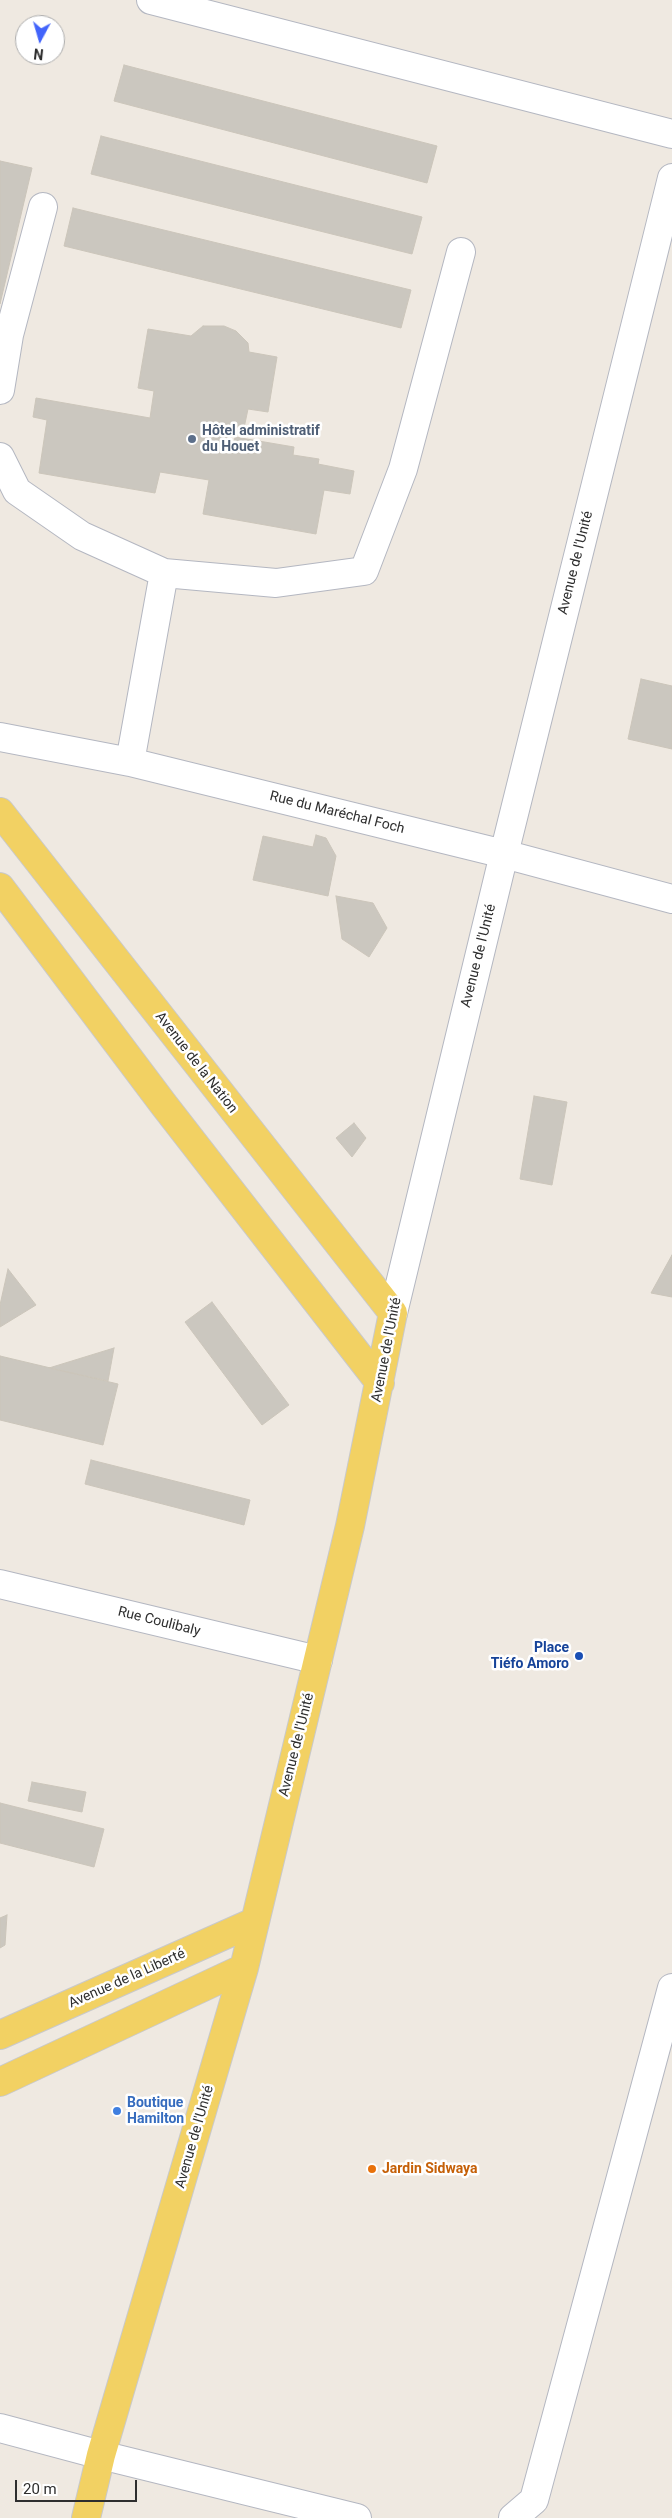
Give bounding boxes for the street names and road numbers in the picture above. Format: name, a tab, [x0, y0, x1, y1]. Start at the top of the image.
street label: Avenue de l'Unité	[555, 509, 597, 617]
street label: Rue du Maréchal Foch	[268, 788, 406, 838]
street label: Avenue de l'Unité	[458, 902, 500, 1010]
street label: Avenue de la Nation	[151, 1009, 241, 1117]
street label: Avenue de l'Unité	[369, 1296, 405, 1404]
street label: Rue Coulibaly	[116, 1604, 202, 1640]
street label: Avenue de l'Unité	[276, 1691, 318, 1799]
street label: Avenue de la Liberté	[66, 1946, 188, 2012]
street label: Avenue de l'Unité	[172, 2084, 218, 2190]

